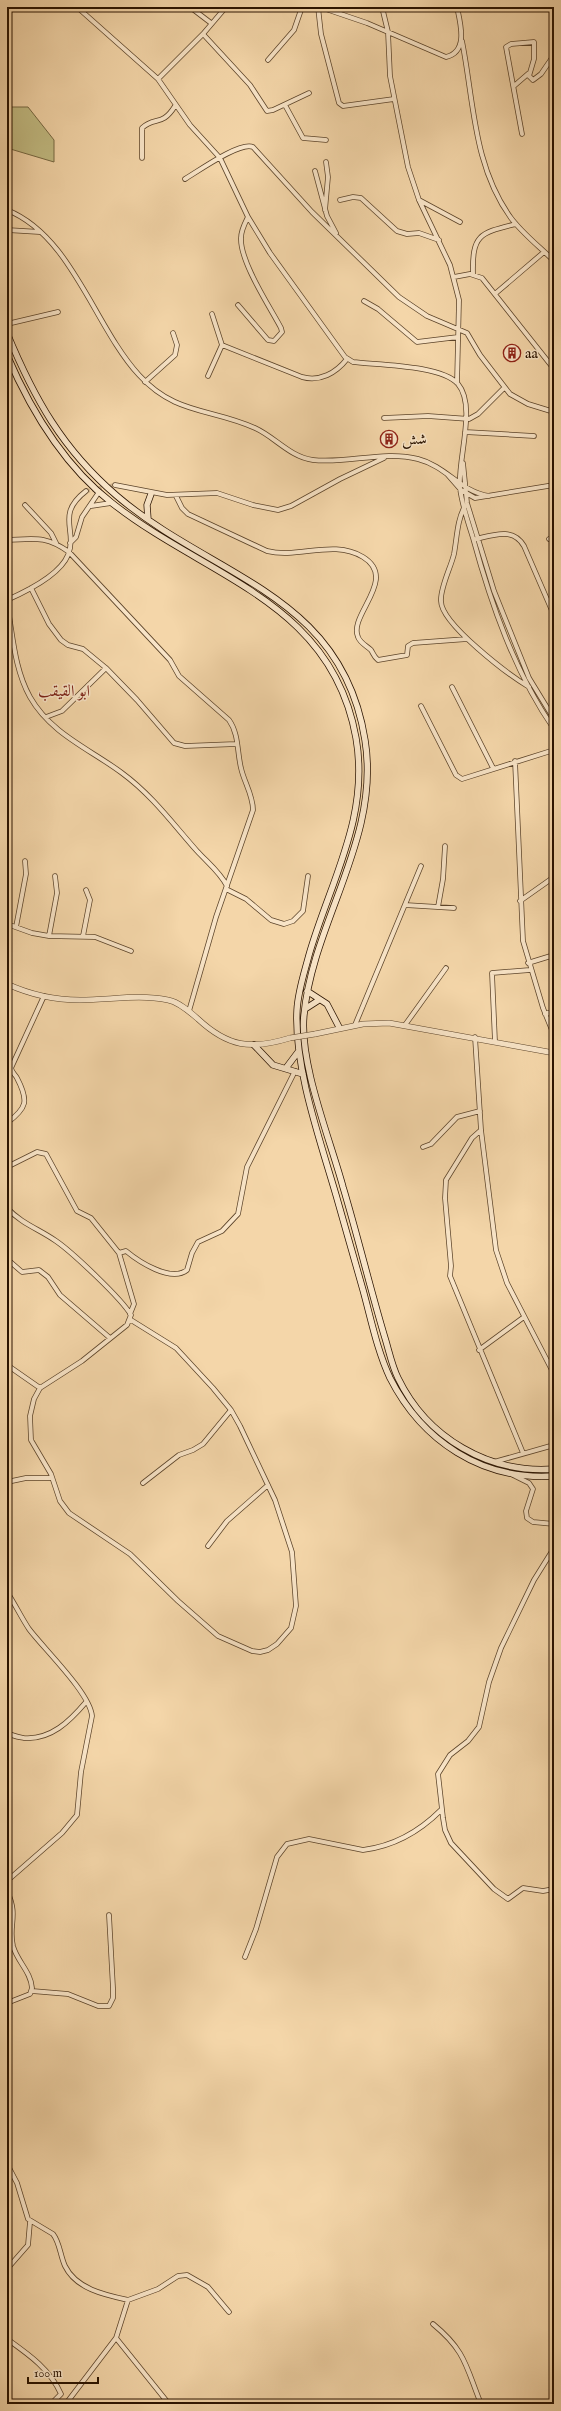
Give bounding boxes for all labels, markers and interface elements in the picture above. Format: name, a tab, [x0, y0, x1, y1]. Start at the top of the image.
building icon: aa	[502, 343, 522, 363]
place label: aa	[525, 344, 538, 363]
building icon: شش	[379, 429, 399, 449]
place label: شش	[402, 430, 427, 449]
district label: ابو القيقب	[38, 682, 90, 702]
scale bar	[28, 2359, 98, 2385]
text: 100 m	[34, 2366, 62, 2381]

